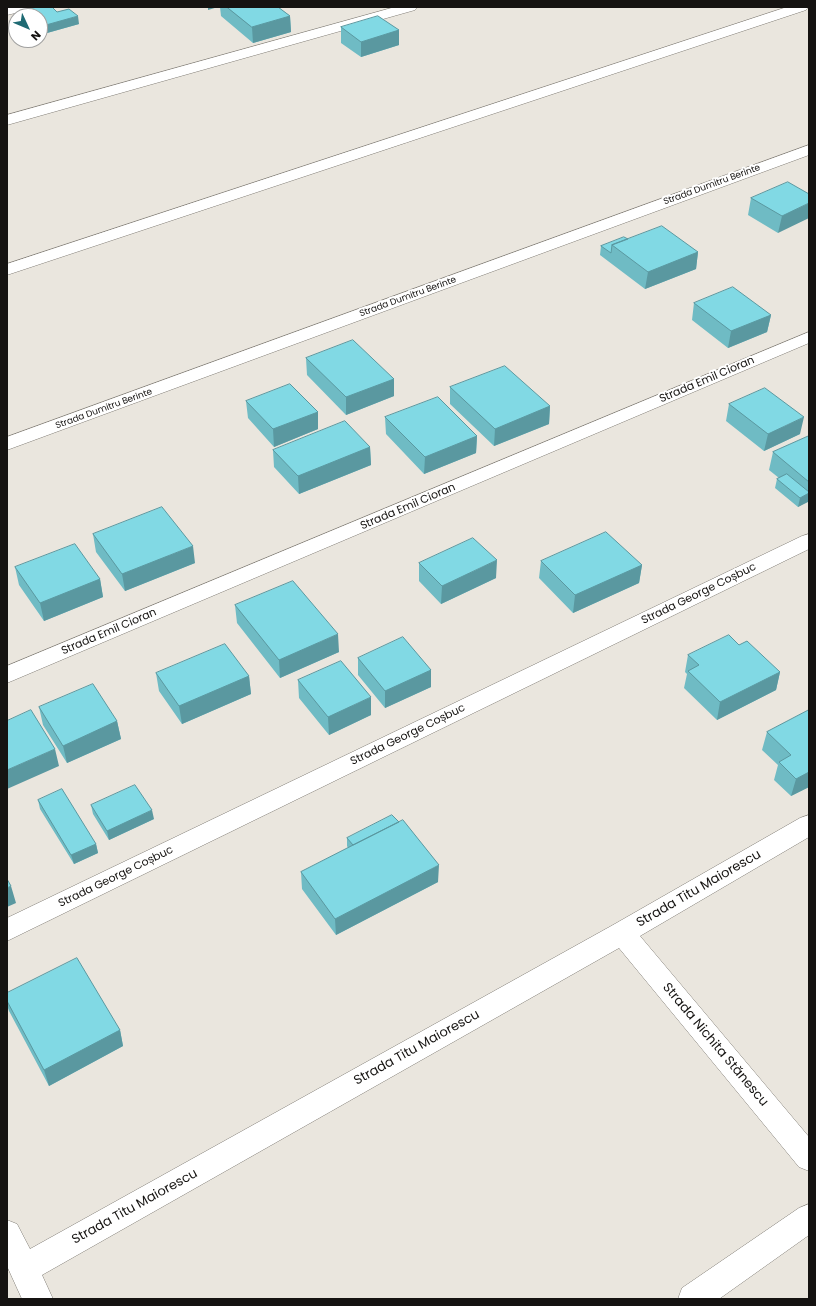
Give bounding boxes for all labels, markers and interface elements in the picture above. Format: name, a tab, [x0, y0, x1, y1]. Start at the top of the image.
north arrow	[8, 8, 48, 48]
text: N	[27, 27, 45, 44]
street label: Strada Dumitru Berinte	[662, 162, 762, 208]
street label: Strada Dumitru Berinte	[358, 274, 458, 320]
street label: Strada Emil Cioran	[657, 354, 757, 406]
street label: Strada Dumitru Berinte	[54, 386, 154, 432]
street label: Strada Emil Cioran	[358, 481, 458, 533]
street label: Strada George Coșbuc	[640, 560, 758, 628]
street label: Strada Emil Cioran	[59, 606, 159, 658]
street label: Strada George Coșbuc	[349, 701, 467, 769]
street label: Strada George Coșbuc	[57, 843, 175, 911]
street label: Strada Titu Maiorescu	[634, 847, 764, 931]
street label: Strada Nichita Stănescu	[659, 980, 771, 1110]
street label: Strada Titu Maiorescu	[351, 1007, 483, 1089]
street label: Strada Titu Maiorescu	[69, 1166, 201, 1248]

